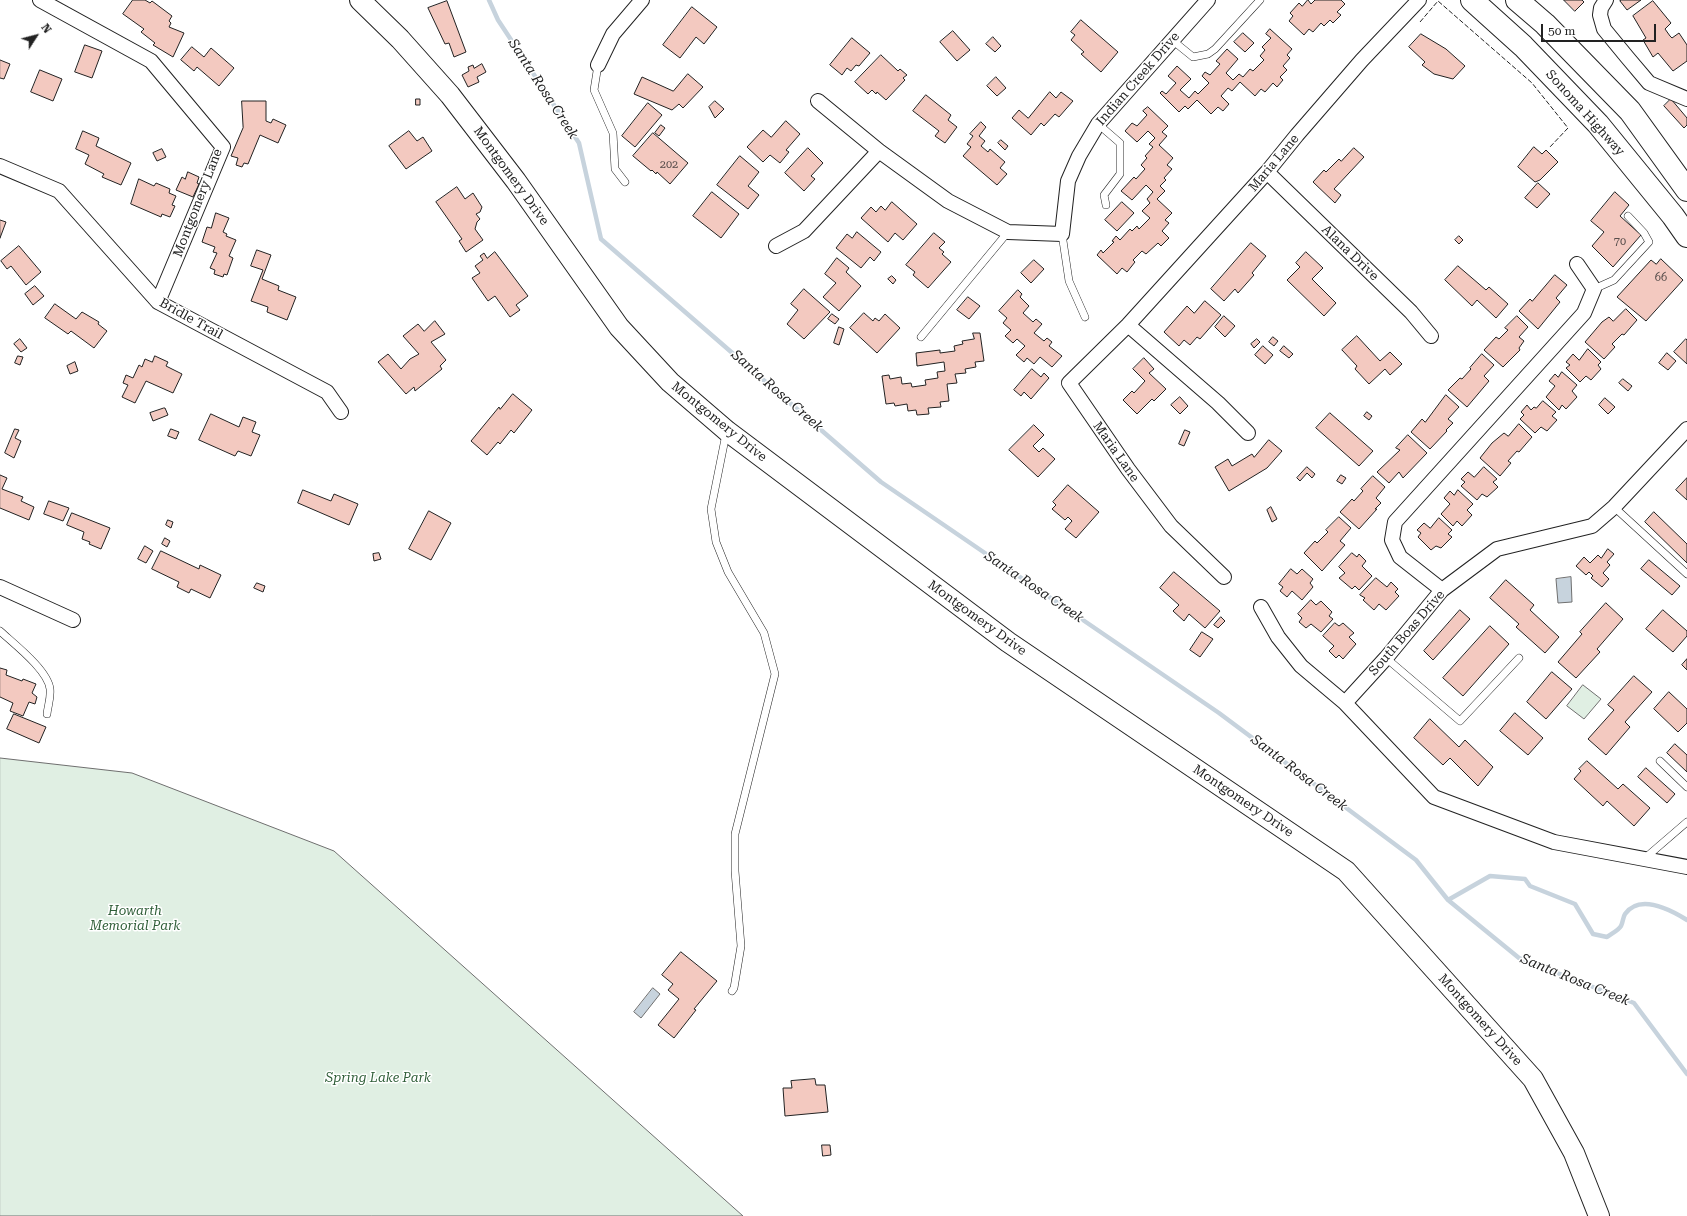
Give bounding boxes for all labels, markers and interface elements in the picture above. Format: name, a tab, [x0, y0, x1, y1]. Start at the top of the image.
north arrow	[16, 16, 56, 56]
scale bar	[1543, 16, 1658, 42]
text: N	[38, 21, 54, 36]
text: 50 m	[1548, 24, 1575, 38]
street label: Indian Creek Drive	[1093, 29, 1183, 129]
water label: Santa Rosa Creek	[504, 36, 582, 142]
street label: Sonoma Highway	[1542, 67, 1628, 159]
street label: Montgomery Drive	[470, 124, 552, 228]
street label: Maria Lane	[1246, 131, 1302, 195]
street label: Montgomery Lane	[170, 147, 226, 259]
house number: 202	[660, 158, 678, 172]
street label: Alana Drive	[1318, 222, 1382, 284]
house number: 70	[1614, 235, 1626, 249]
house number: 66	[1655, 271, 1667, 285]
street label: Bridle Trail	[157, 295, 225, 343]
water label: Santa Rosa Creek	[728, 347, 826, 435]
street label: Montgomery Drive	[668, 379, 770, 465]
street label: Maria Lane	[1090, 419, 1142, 485]
water label: Santa Rosa Creek	[981, 548, 1087, 626]
street label: Montgomery Drive	[925, 577, 1029, 659]
street label: South Boas Drive	[1366, 587, 1448, 679]
water label: Santa Rosa Creek	[1248, 731, 1350, 815]
street label: Montgomery Drive	[1190, 762, 1296, 840]
park label: Howarth Memorial Park	[90, 903, 180, 934]
water label: Santa Rosa Creek	[1518, 950, 1632, 1010]
street label: Montgomery Drive	[1435, 971, 1525, 1069]
park label: Spring Lake Park	[325, 1070, 431, 1086]

